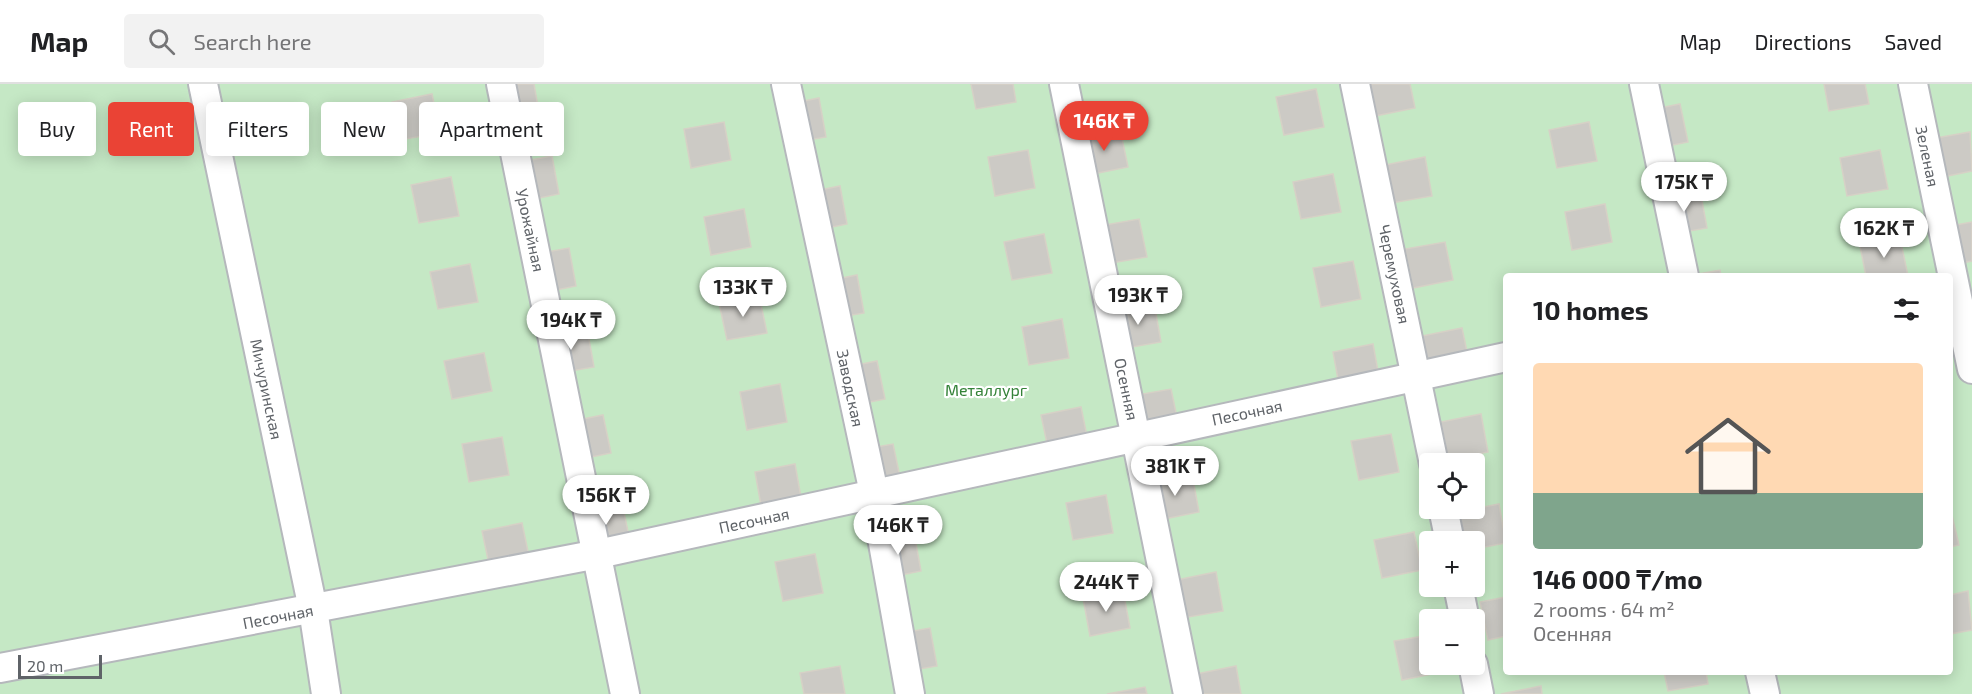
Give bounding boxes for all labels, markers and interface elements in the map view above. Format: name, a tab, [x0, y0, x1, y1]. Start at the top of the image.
search box	[124, 14, 544, 68]
text: Map	[30, 24, 88, 58]
icon: search	[145, 25, 178, 58]
text: Search here	[193, 28, 312, 54]
text: Map	[1679, 29, 1722, 54]
text: Directions	[1755, 29, 1851, 54]
text: Saved	[1884, 29, 1942, 54]
pin: 146K ₸	[1055, 101, 1153, 152]
chip: Buy	[18, 102, 96, 156]
chip: Rent	[108, 102, 194, 156]
chip: Filters	[206, 102, 309, 156]
chip: New	[321, 102, 407, 156]
chip: Apartment	[419, 102, 564, 156]
text: 146K ₸	[1074, 108, 1134, 132]
street label: Зеленая	[1912, 124, 1944, 188]
pin: 175K ₸	[1635, 162, 1733, 213]
text: 175K ₸	[1655, 169, 1713, 193]
street label: Урожайная	[513, 187, 549, 273]
pin: 162K ₸	[1835, 208, 1933, 259]
text: 162K ₸	[1854, 215, 1914, 239]
street label: Черемуховая	[1374, 223, 1415, 326]
pin: 133K ₸	[694, 267, 792, 318]
text: 133K ₸	[713, 274, 773, 298]
pin: 193K ₸	[1089, 275, 1187, 326]
text: 193K ₸	[1108, 282, 1168, 306]
icon: filters	[1890, 293, 1923, 326]
text: 10 homes	[1533, 294, 1649, 325]
pin: 194K ₸	[522, 300, 620, 351]
text: 194K ₸	[541, 307, 601, 331]
street label: Мичуринская	[246, 337, 287, 441]
street label: Заводская	[834, 348, 868, 428]
street label: Осенняя	[1111, 356, 1143, 422]
park label: Металлург	[945, 380, 1028, 400]
street label: Песочная	[1210, 395, 1284, 429]
icon: home	[1674, 402, 1782, 510]
pin: 381K ₸	[1126, 446, 1224, 497]
text: 381K ₸	[1145, 453, 1205, 477]
map controls	[1419, 453, 1485, 675]
button: locate	[1419, 453, 1485, 519]
pin: 156K ₸	[557, 475, 655, 526]
text: 156K ₸	[576, 482, 636, 506]
street label: Песочная	[717, 503, 791, 537]
pin: 146K ₸	[849, 505, 947, 556]
text: 146K ₸	[868, 512, 928, 536]
button: +	[1419, 531, 1485, 597]
pin: 244K ₸	[1057, 562, 1155, 613]
text: 146 000 ₸/mo	[1533, 563, 1703, 594]
text: 244K ₸	[1074, 569, 1138, 593]
text: 2 rooms · 64 m²	[1533, 597, 1675, 621]
street label: Песочная	[241, 600, 315, 632]
button: −	[1419, 609, 1485, 675]
text: Осенняя	[1533, 621, 1612, 645]
scale bar	[18, 652, 102, 680]
text: 20 m	[27, 656, 63, 675]

